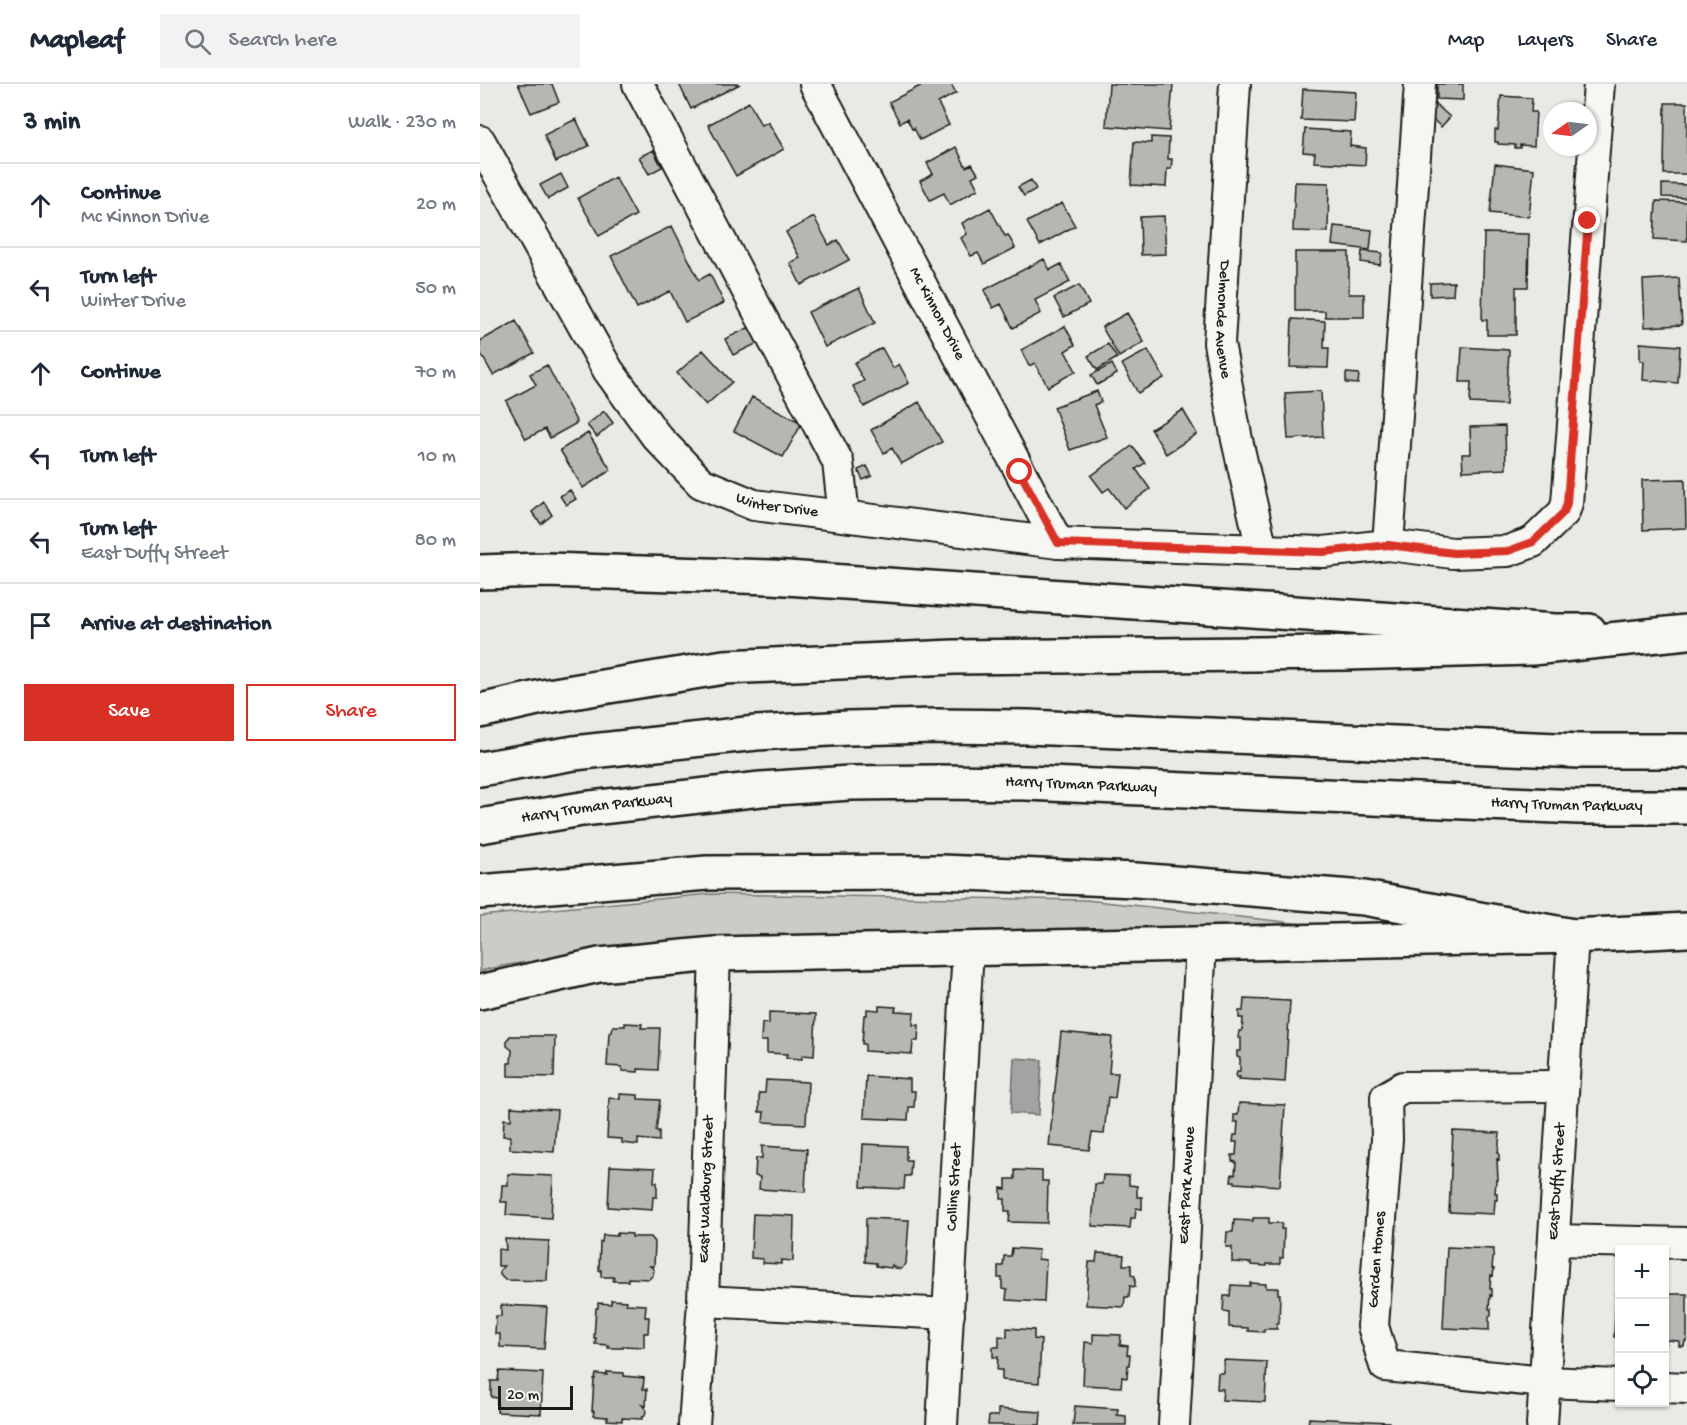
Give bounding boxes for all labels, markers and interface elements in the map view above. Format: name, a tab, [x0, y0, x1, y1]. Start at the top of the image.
search box	[160, 14, 580, 68]
text: Mapleaf	[30, 25, 124, 58]
icon: search	[181, 25, 214, 58]
text: Search here	[229, 28, 337, 54]
text: Map	[1448, 29, 1484, 54]
text: Layers	[1517, 29, 1573, 54]
text: Share	[1606, 29, 1657, 54]
north arrow	[1543, 102, 1597, 156]
text: 3 min	[24, 108, 80, 139]
text: Walk · 230 m	[348, 112, 456, 135]
text: Continue	[81, 181, 161, 207]
icon: ahead	[24, 189, 57, 222]
text: 20 m	[416, 194, 456, 217]
text: Mc Kinnon Drive	[81, 207, 209, 230]
route end	[1574, 207, 1600, 233]
street label: Delmonde Avenue	[1209, 259, 1235, 381]
street label: Mc Kinnon Drive	[904, 264, 969, 364]
text: Turn left	[81, 265, 155, 291]
icon: left	[24, 273, 57, 306]
text: 50 m	[415, 278, 456, 301]
text: Winter Drive	[81, 291, 186, 314]
icon: ahead	[24, 357, 57, 390]
text: Continue	[81, 360, 161, 386]
text: 70 m	[415, 362, 456, 385]
icon: left	[24, 441, 57, 474]
text: Turn left	[81, 444, 155, 470]
text: 10 m	[418, 446, 456, 469]
route start	[1006, 458, 1032, 484]
street label: Winter Drive	[732, 489, 820, 523]
text: Turn left	[81, 517, 155, 543]
icon: left	[24, 525, 57, 558]
text: 80 m	[415, 530, 456, 553]
text: East Duffy Street	[81, 543, 227, 566]
icon: arrive	[24, 609, 57, 642]
text: Arrive at destination	[81, 612, 271, 638]
button: Save	[24, 684, 234, 741]
button: Share	[246, 684, 456, 741]
street label: Harry Truman Parkway	[1005, 773, 1158, 798]
street label: Harry Truman Parkway	[520, 789, 673, 828]
street label: Harry Truman Parkway	[1491, 794, 1643, 817]
street label: East Waldburg Street	[695, 1114, 719, 1264]
street label: East Duffy Street	[1544, 1121, 1571, 1241]
street label: East Park Avenue	[1175, 1125, 1200, 1245]
street label: Collins Street	[943, 1142, 967, 1232]
street label: Garden Homes	[1365, 1210, 1391, 1309]
map controls	[1615, 1245, 1669, 1407]
button: +	[1615, 1245, 1669, 1299]
button: −	[1615, 1299, 1669, 1353]
button: locate	[1615, 1353, 1669, 1407]
scale bar	[498, 1383, 573, 1410]
text: 20 m	[507, 1387, 539, 1406]

